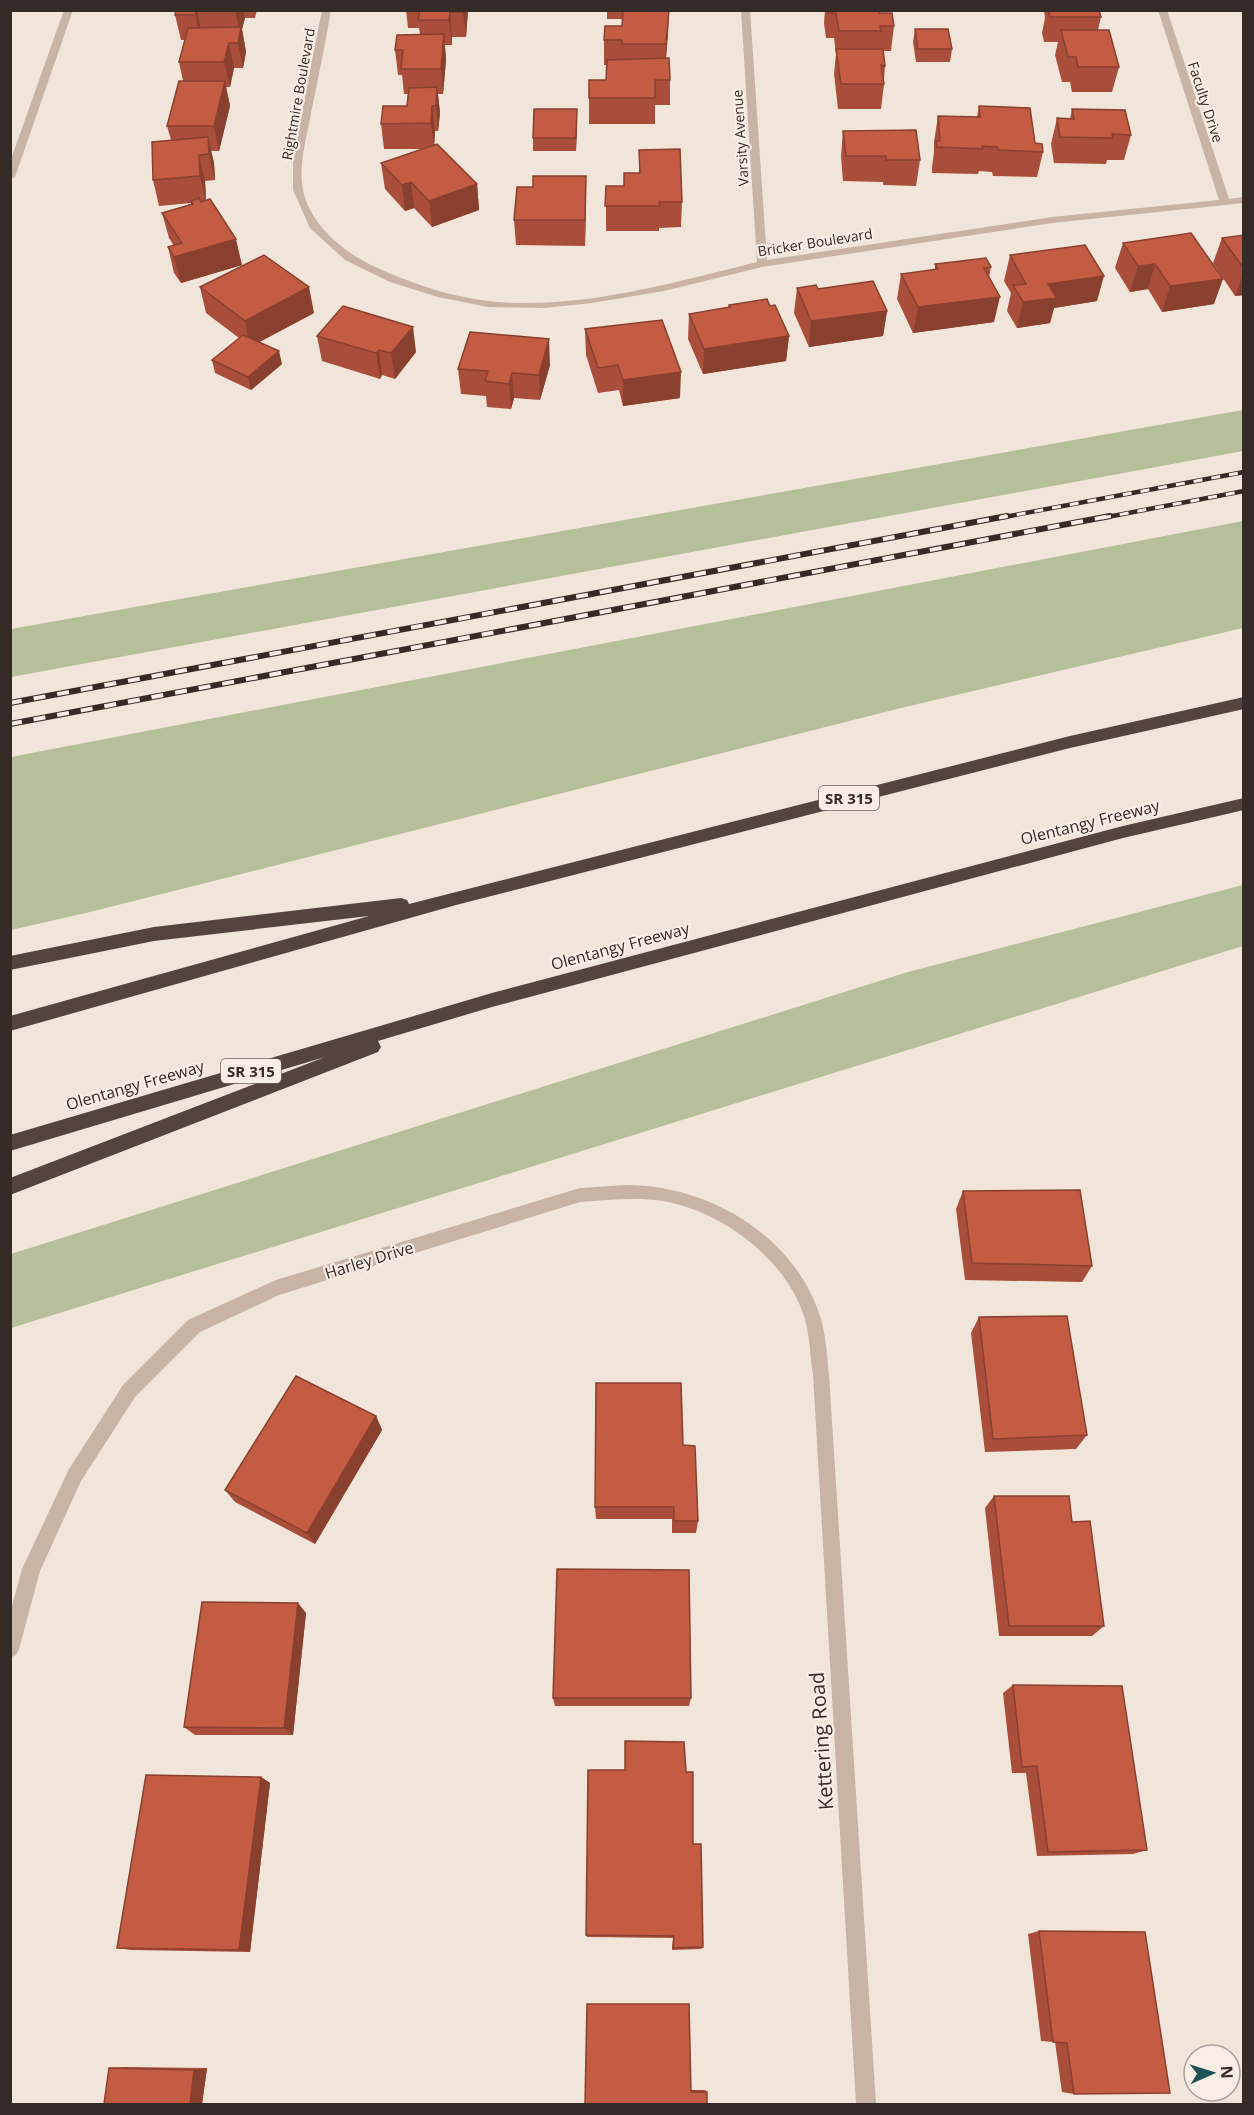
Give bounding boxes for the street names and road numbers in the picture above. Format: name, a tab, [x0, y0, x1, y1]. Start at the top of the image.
street label: Rightmire Boulevard	[277, 27, 319, 161]
street label: Faculty Drive	[1184, 59, 1228, 145]
street label: Varsity Avenue	[727, 89, 753, 187]
street label: Bricker Boulevard	[756, 224, 874, 260]
road number: SR 315	[819, 786, 879, 810]
street label: Olentangy Freeway	[1018, 794, 1163, 850]
street label: Olentangy Freeway	[548, 917, 693, 975]
street label: Olentangy Freeway	[63, 1055, 208, 1115]
road number: SR 315	[221, 1059, 281, 1083]
street label: Harley Drive	[322, 1236, 416, 1284]
street label: Kettering Road	[803, 1671, 839, 1811]

